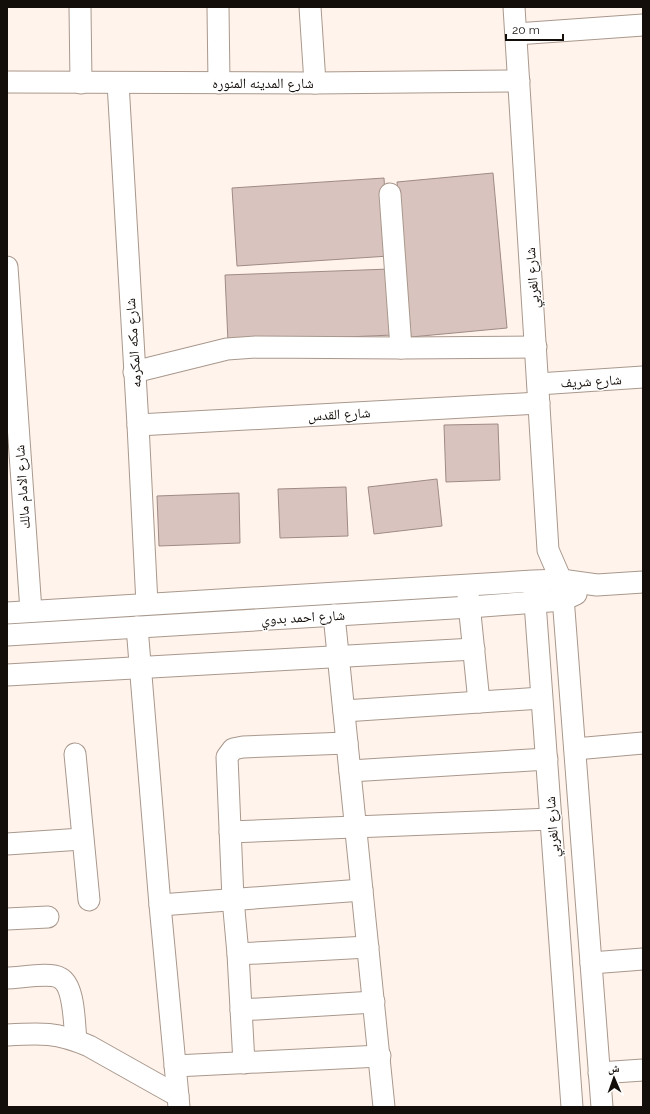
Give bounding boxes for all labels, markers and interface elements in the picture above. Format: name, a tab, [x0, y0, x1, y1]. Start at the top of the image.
scale bar	[506, 16, 563, 42]
text: 20 m	[512, 23, 540, 37]
street label: شارع المدينه المنوره	[212, 75, 314, 93]
street label: شارع الغربي	[522, 247, 546, 309]
street label: شارع مكه المكرمه	[122, 298, 146, 388]
street label: شارع شريف	[560, 371, 622, 393]
street label: شارع القدس	[307, 404, 371, 426]
street label: شارع الامام مالك	[11, 444, 35, 530]
street label: شارع احمد بدوي	[261, 607, 346, 631]
street label: شارع الغربي	[542, 796, 566, 858]
north arrow	[594, 1058, 634, 1098]
text: ش	[608, 1062, 620, 1076]

